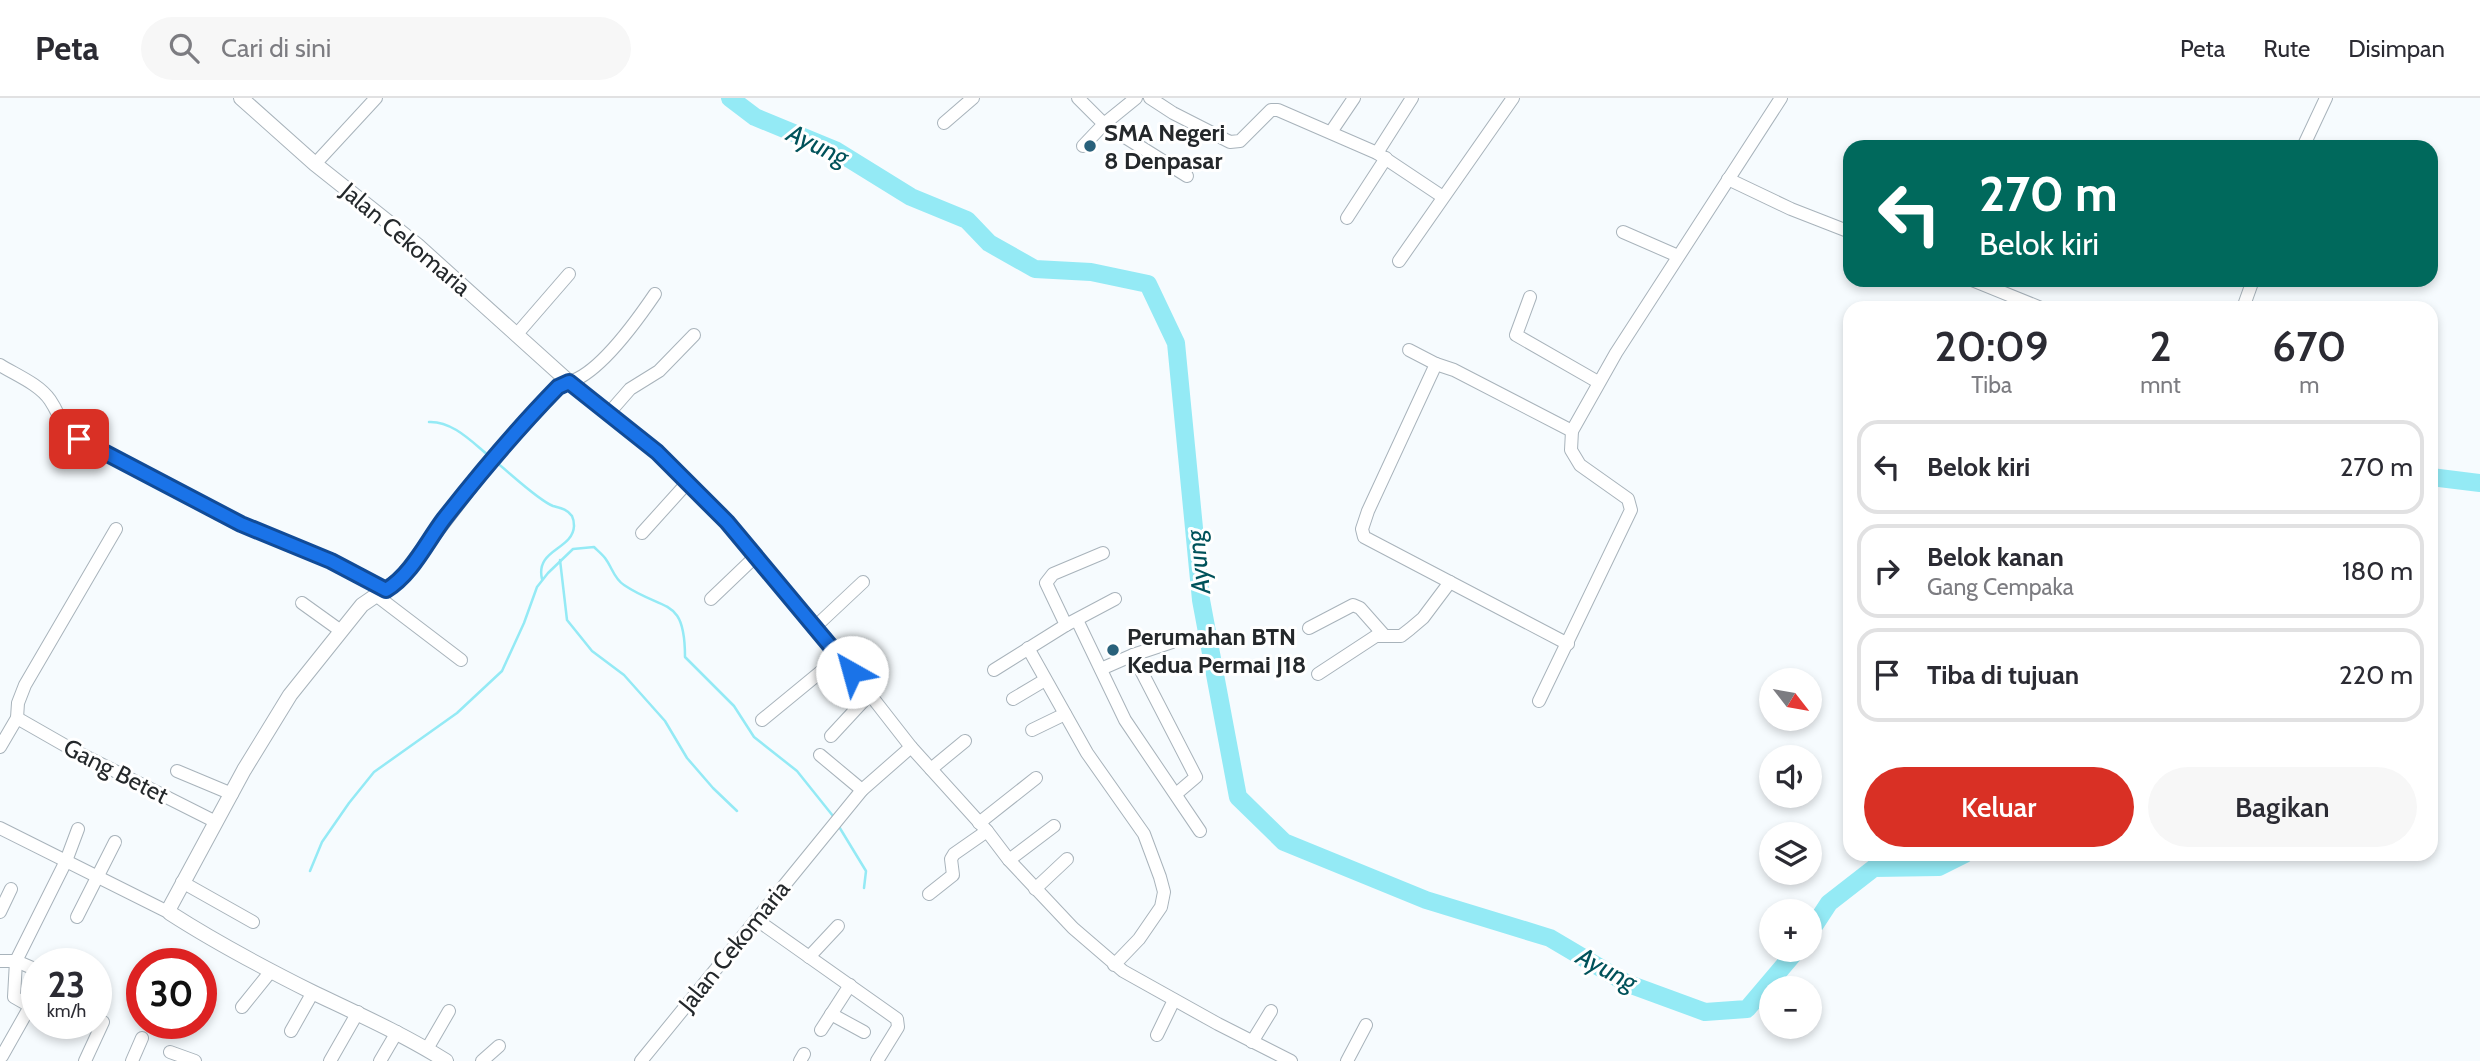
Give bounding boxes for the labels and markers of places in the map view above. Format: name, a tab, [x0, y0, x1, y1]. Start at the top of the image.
place label: SMA Negeri 8 Denpasar	[1104, 118, 1225, 175]
marker: SMA Negeri 8 Denpasar	[1082, 138, 1098, 154]
pin	[49, 409, 109, 469]
place label: Perumahan BTN Kedua Permai J18	[1127, 622, 1306, 679]
marker: Perumahan BTN Kedua Permai J18	[1105, 642, 1121, 658]

